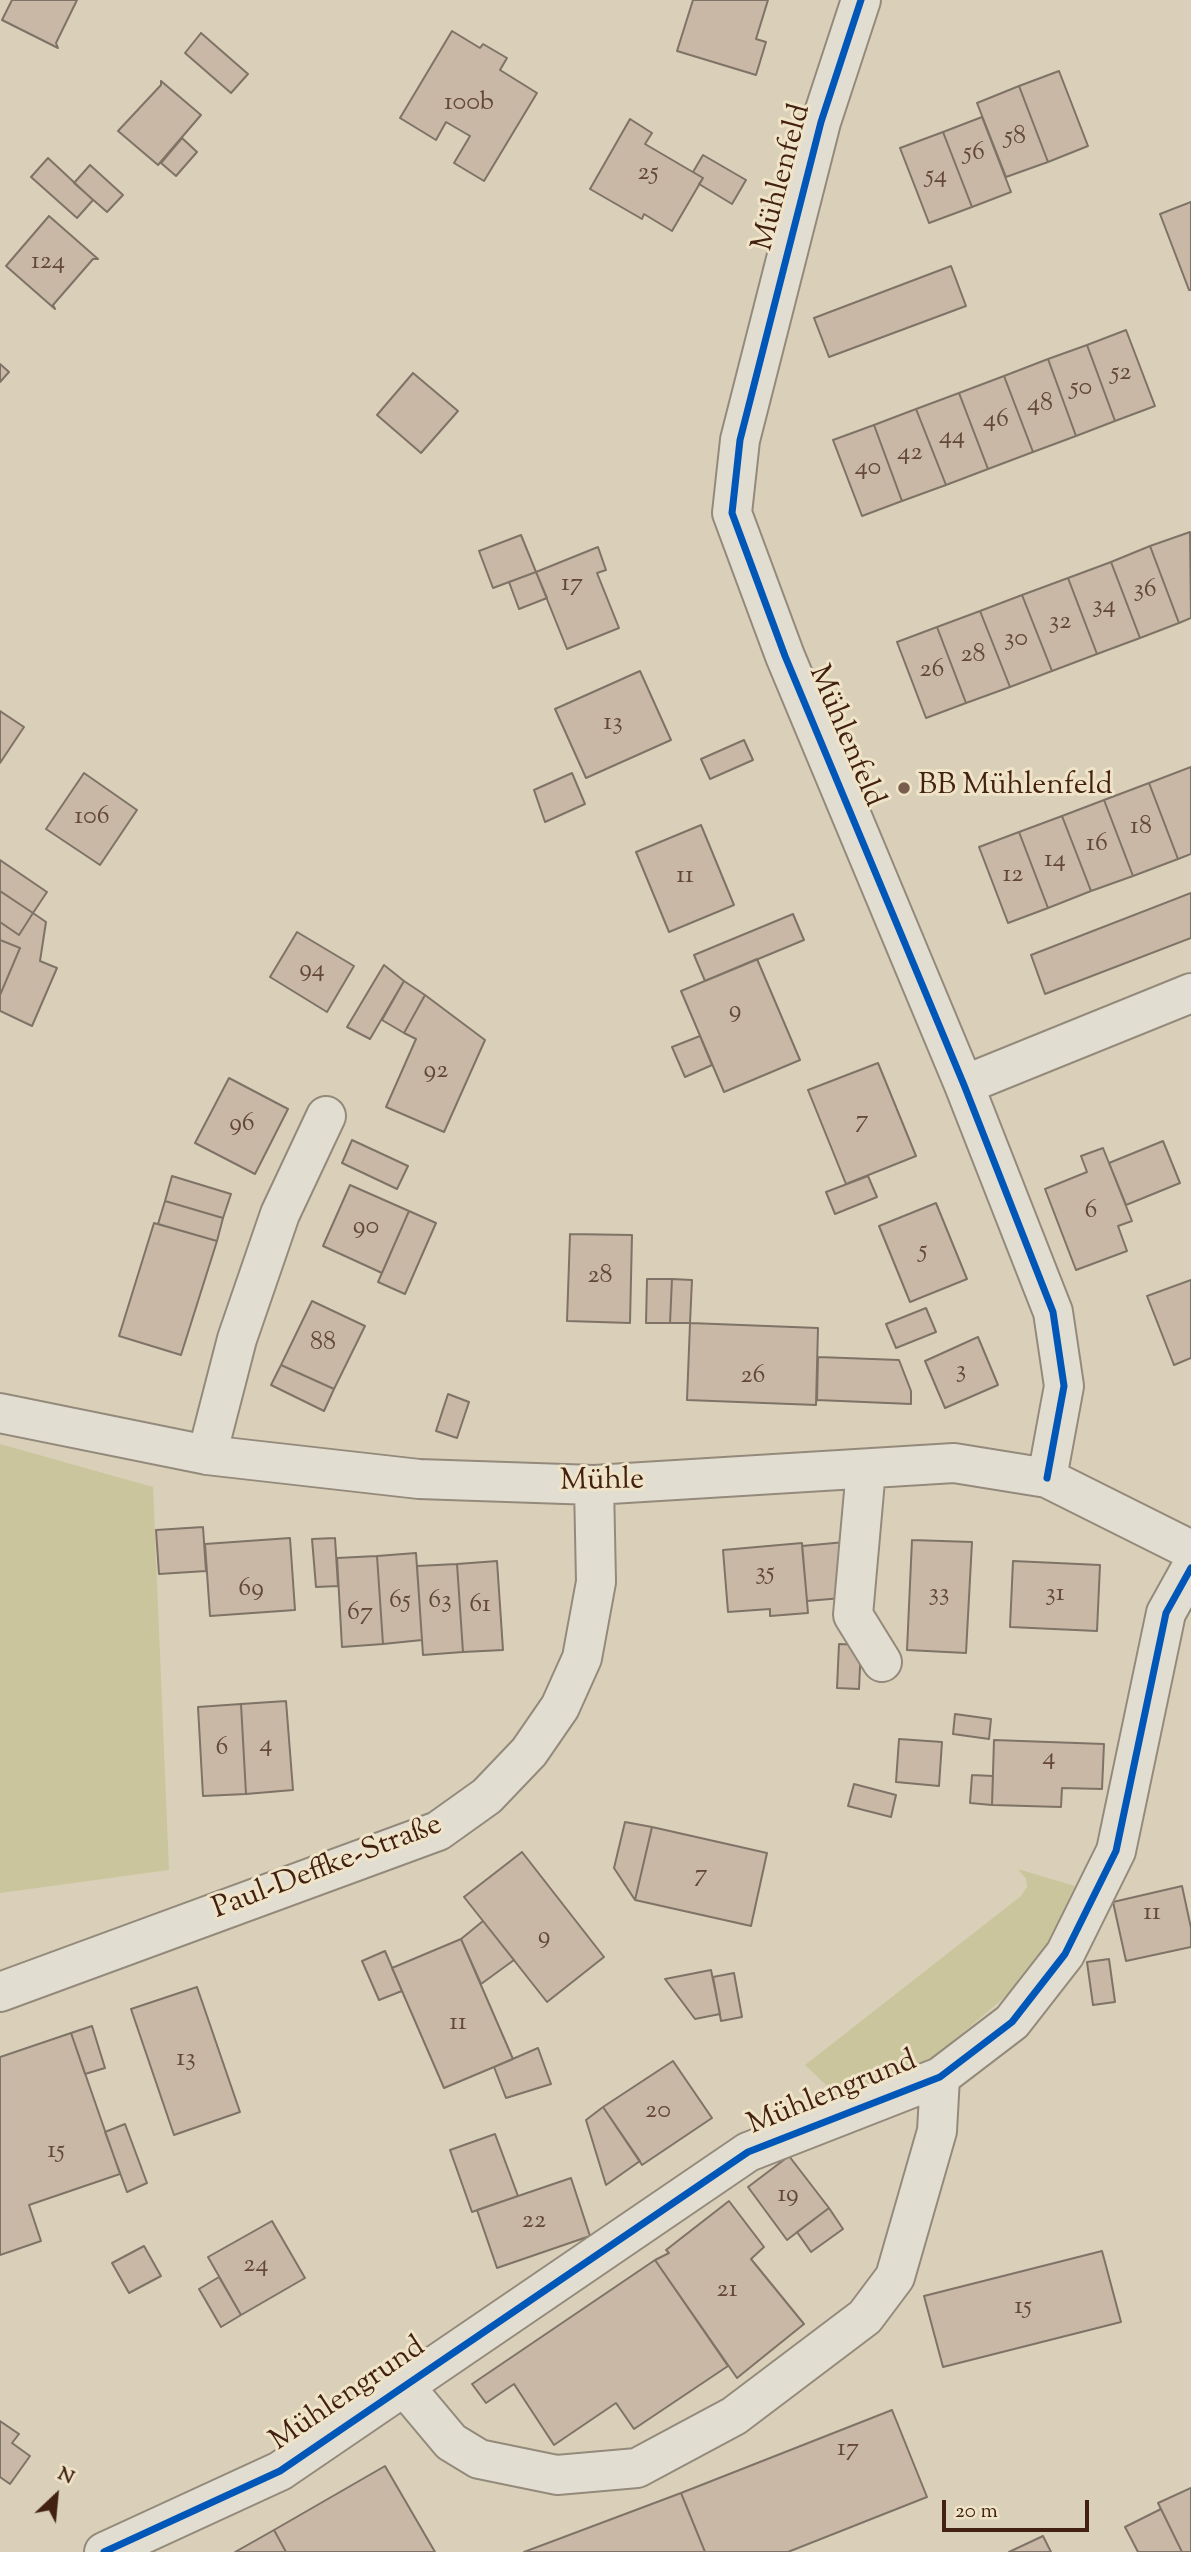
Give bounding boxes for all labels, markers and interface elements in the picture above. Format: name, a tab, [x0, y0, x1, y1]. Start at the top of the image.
house number: 100b	[444, 89, 494, 121]
street label: Mühlenfeld	[747, 101, 821, 255]
house number: 58	[1004, 123, 1026, 155]
house number: 56	[963, 139, 985, 171]
house number: 25	[637, 159, 659, 191]
house number: 54	[925, 162, 947, 194]
house number: 124	[31, 248, 65, 280]
house number: 52	[1110, 359, 1132, 391]
house number: 50	[1070, 374, 1092, 406]
house number: 48	[1027, 390, 1053, 422]
house number: 46	[983, 406, 1009, 438]
house number: 44	[939, 423, 965, 455]
house number: 42	[897, 439, 923, 471]
house number: 40	[855, 454, 881, 486]
house number: 17	[561, 570, 583, 602]
house number: 36	[1133, 576, 1157, 608]
house number: 34	[1092, 592, 1116, 624]
house number: 32	[1049, 608, 1071, 640]
house number: 30	[1004, 625, 1028, 657]
house number: 28	[960, 641, 986, 673]
house number: 26	[919, 656, 945, 688]
street label: Mühlenfeld	[798, 661, 890, 813]
house number: 13	[603, 709, 623, 741]
place label: BB Mühlenfeld	[918, 770, 1113, 806]
marker: BB Mühlenfeld	[896, 780, 912, 796]
house number: 106	[74, 803, 110, 835]
house number: 18	[1130, 813, 1152, 845]
house number: 16	[1086, 830, 1108, 862]
house number: 14	[1044, 846, 1066, 878]
house number: 12	[1002, 861, 1024, 893]
house number: 11	[676, 862, 694, 894]
house number: 94	[299, 956, 325, 988]
house number: 9	[729, 997, 741, 1029]
house number: 92	[424, 1057, 448, 1089]
house number: 7	[855, 1107, 869, 1139]
house number: 96	[229, 1110, 255, 1142]
house number: 6	[1085, 1197, 1097, 1229]
house number: 90	[353, 1213, 379, 1245]
house number: 5	[919, 1237, 927, 1269]
house number: 28	[587, 1262, 613, 1294]
house number: 88	[310, 1329, 336, 1361]
house number: 3	[956, 1357, 966, 1389]
house number: 26	[740, 1362, 766, 1394]
street label: Mühle	[560, 1464, 644, 1502]
house number: 35	[755, 1559, 775, 1591]
house number: 69	[238, 1575, 264, 1607]
house number: 33	[928, 1580, 950, 1612]
house number: 31	[1045, 1580, 1065, 1612]
house number: 65	[389, 1587, 411, 1619]
house number: 63	[428, 1587, 452, 1619]
house number: 61	[469, 1591, 491, 1623]
house number: 67	[347, 1599, 373, 1631]
house number: 4	[259, 1731, 273, 1763]
house number: 6	[216, 1734, 228, 1766]
house number: 4	[1042, 1744, 1056, 1776]
street label: Paul-Deffke-Straße	[208, 1809, 448, 1929]
house number: 7	[694, 1861, 708, 1893]
house number: 11	[1143, 1899, 1161, 1931]
house number: 9	[538, 1923, 550, 1955]
house number: 11	[449, 2009, 467, 2041]
house number: 13	[176, 2045, 196, 2077]
street label: Mühlengrund	[743, 2045, 923, 2145]
house number: 20	[645, 2097, 671, 2129]
house number: 15	[47, 2137, 65, 2169]
house number: 19	[777, 2181, 799, 2213]
house number: 22	[522, 2207, 546, 2239]
house number: 24	[243, 2251, 269, 2283]
house number: 21	[716, 2276, 738, 2308]
house number: 15	[1014, 2293, 1032, 2325]
street label: Mühlengrund	[265, 2331, 433, 2461]
house number: 17	[837, 2435, 859, 2467]
north arrow	[21, 2461, 91, 2531]
text: N	[53, 2461, 78, 2492]
scale bar	[946, 2486, 1093, 2530]
text: 20 m	[955, 2497, 998, 2527]

